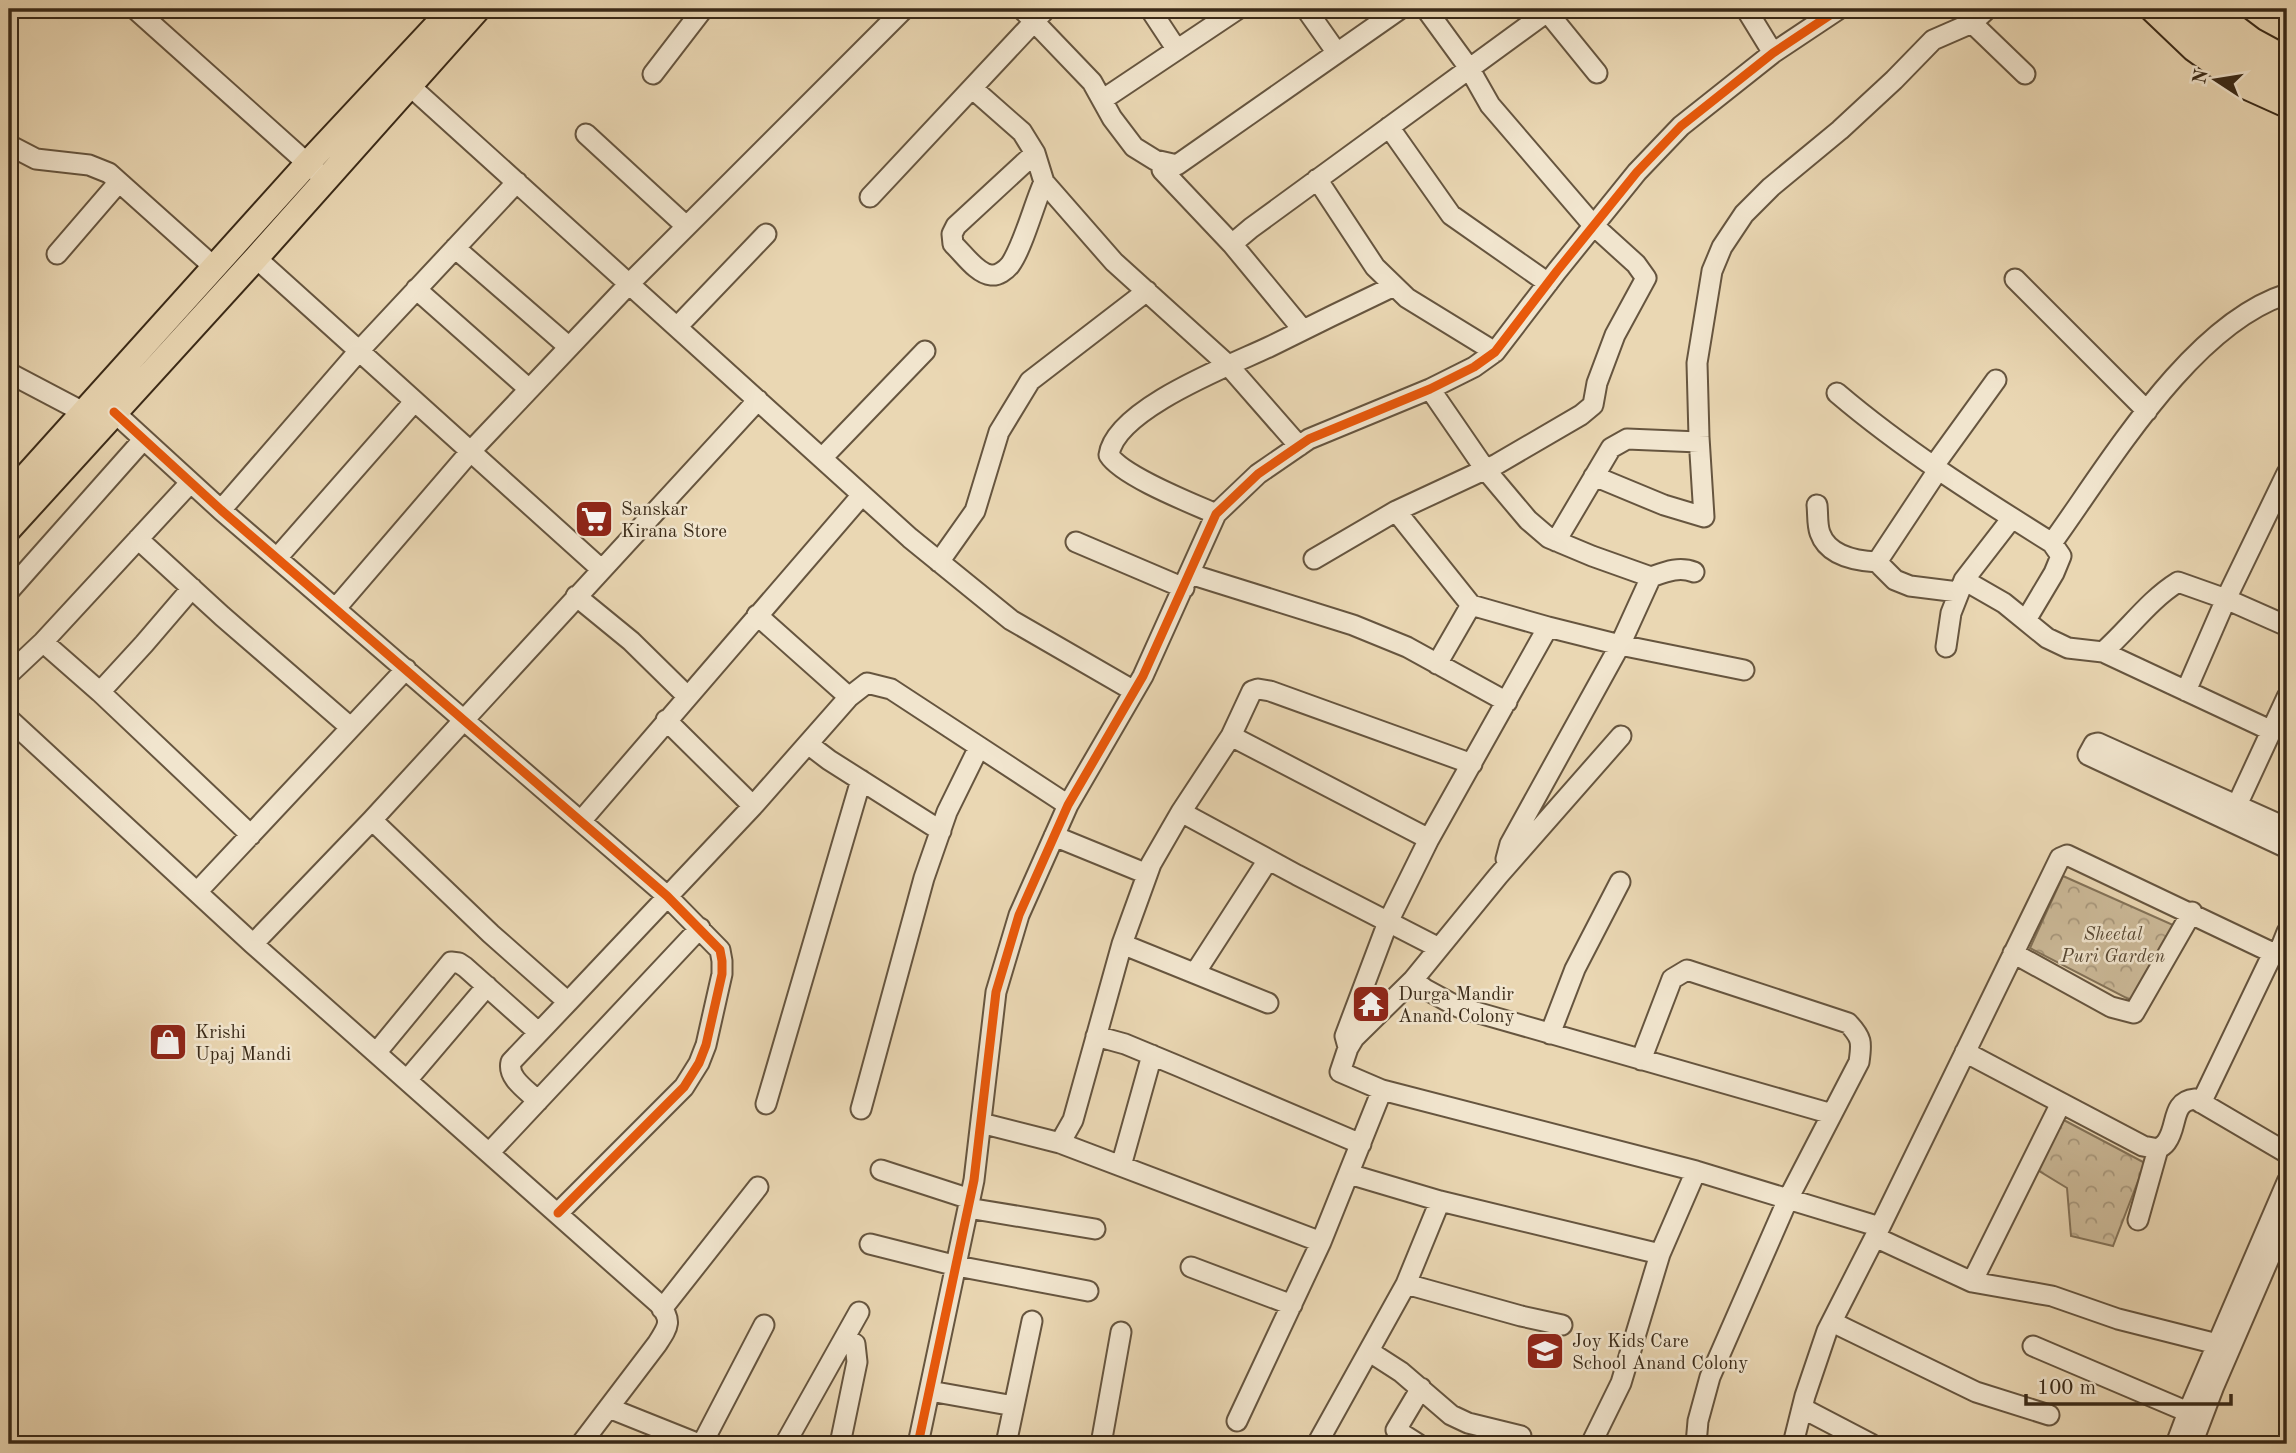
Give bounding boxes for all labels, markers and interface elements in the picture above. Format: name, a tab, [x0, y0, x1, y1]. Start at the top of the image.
north arrow	[2180, 46, 2250, 116]
text: N	[2191, 67, 2213, 86]
supermarket icon: Sanskar Kirana Store	[573, 498, 615, 540]
place label: Sanskar Kirana Store	[621, 501, 727, 542]
park label: Sheetal Puri Garden	[2060, 926, 2165, 967]
temple icon: Durga Mandir Anand Colony	[1350, 983, 1392, 1025]
place label: Durga Mandir Anand Colony	[1398, 986, 1515, 1027]
shop icon: Krishi Upaj Mandi	[147, 1021, 189, 1063]
place label: Krishi Upaj Mandi	[195, 1024, 291, 1065]
school or university icon: Joy Kids Care School Anand Colony	[1524, 1330, 1566, 1372]
place label: Joy Kids Care School Anand Colony	[1572, 1333, 1748, 1374]
scale bar	[2026, 1362, 2231, 1406]
text: 100 m	[2037, 1378, 2096, 1399]

